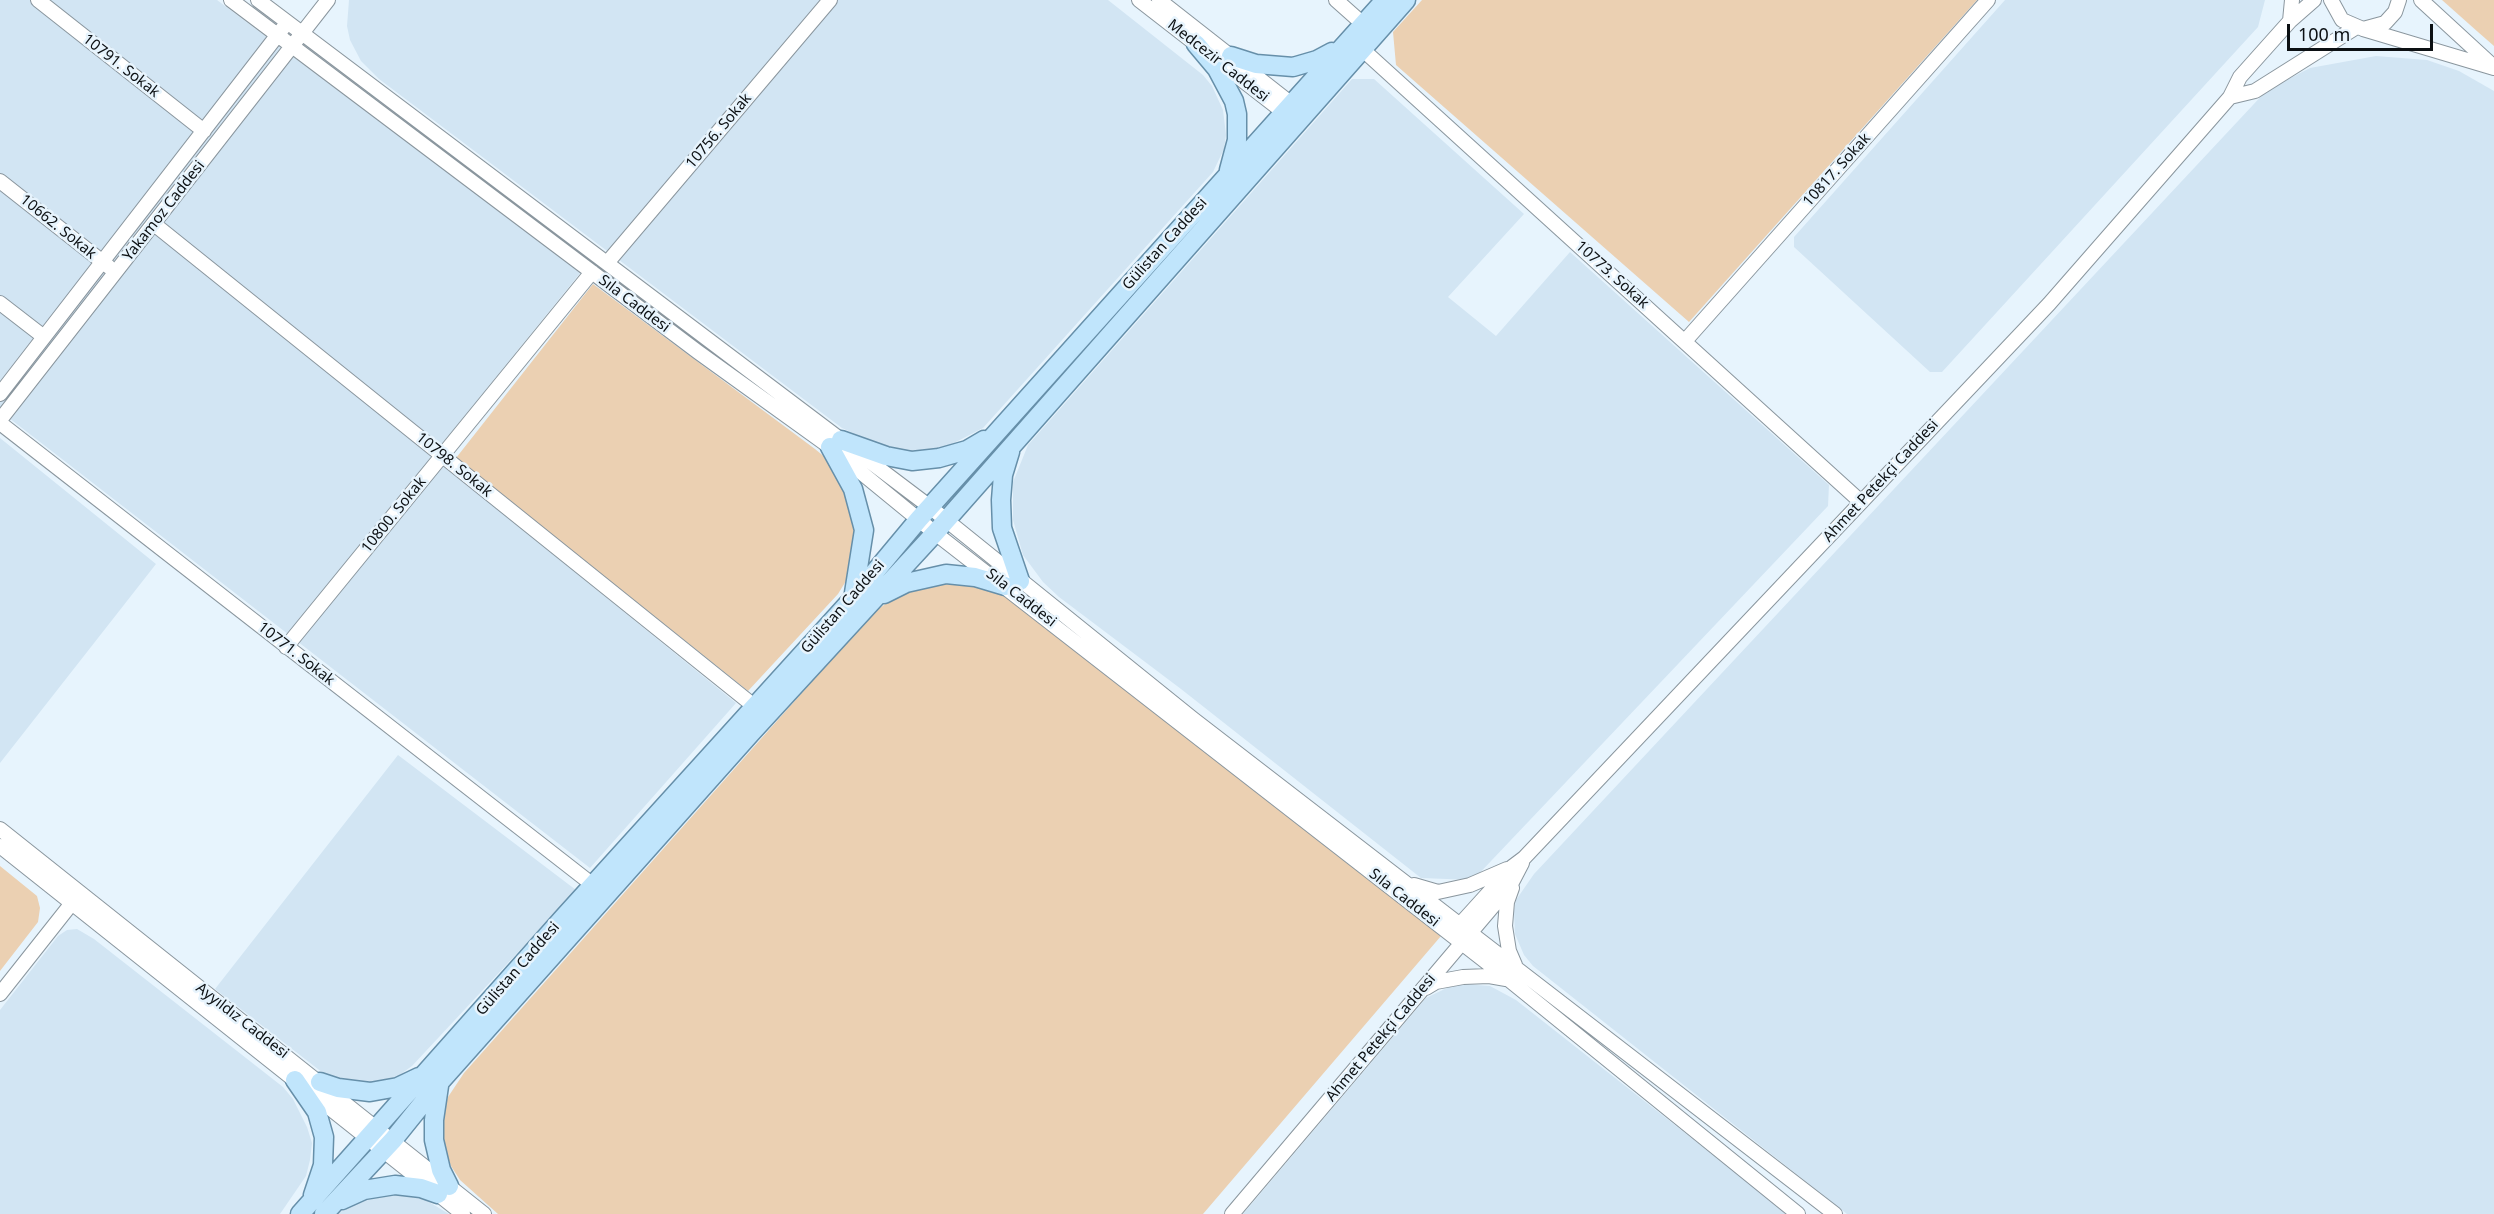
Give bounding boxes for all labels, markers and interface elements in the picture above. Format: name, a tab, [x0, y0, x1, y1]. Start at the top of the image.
scale bar	[2290, 12, 2436, 50]
street label: Medcezir Caddesi	[1164, 16, 1272, 106]
text: 100 m	[2298, 22, 2350, 46]
street label: 10791. Sokak	[79, 30, 163, 102]
street label: 10756. Sokak	[682, 90, 756, 172]
street label: 10817. Sokak	[1799, 130, 1875, 210]
street label: Yakamoz Caddesi	[119, 157, 209, 265]
street label: 10662. Sokak	[16, 191, 100, 263]
street label: Gülistan Caddesi	[1119, 194, 1211, 294]
street label: 10773. Sokak	[1572, 237, 1652, 313]
street label: Sıla Caddesi	[595, 271, 673, 337]
street label: Ahmet Petekçi Caddesi	[1820, 416, 1942, 546]
street label: 10798. Sokak	[412, 429, 496, 501]
street label: 10800. Sokak	[358, 473, 430, 557]
street label: Gülistan Caddesi	[798, 557, 888, 657]
street label: Sıla Caddesi	[982, 565, 1060, 631]
street label: 10771. Sokak	[254, 618, 338, 690]
street label: Sıla Caddesi	[1365, 865, 1443, 931]
street label: Gülistan Caddesi	[473, 919, 563, 1019]
street label: Ahmet Petekçi Caddesi	[1322, 971, 1440, 1105]
street label: Ayyıldız Caddesi	[192, 979, 292, 1063]

